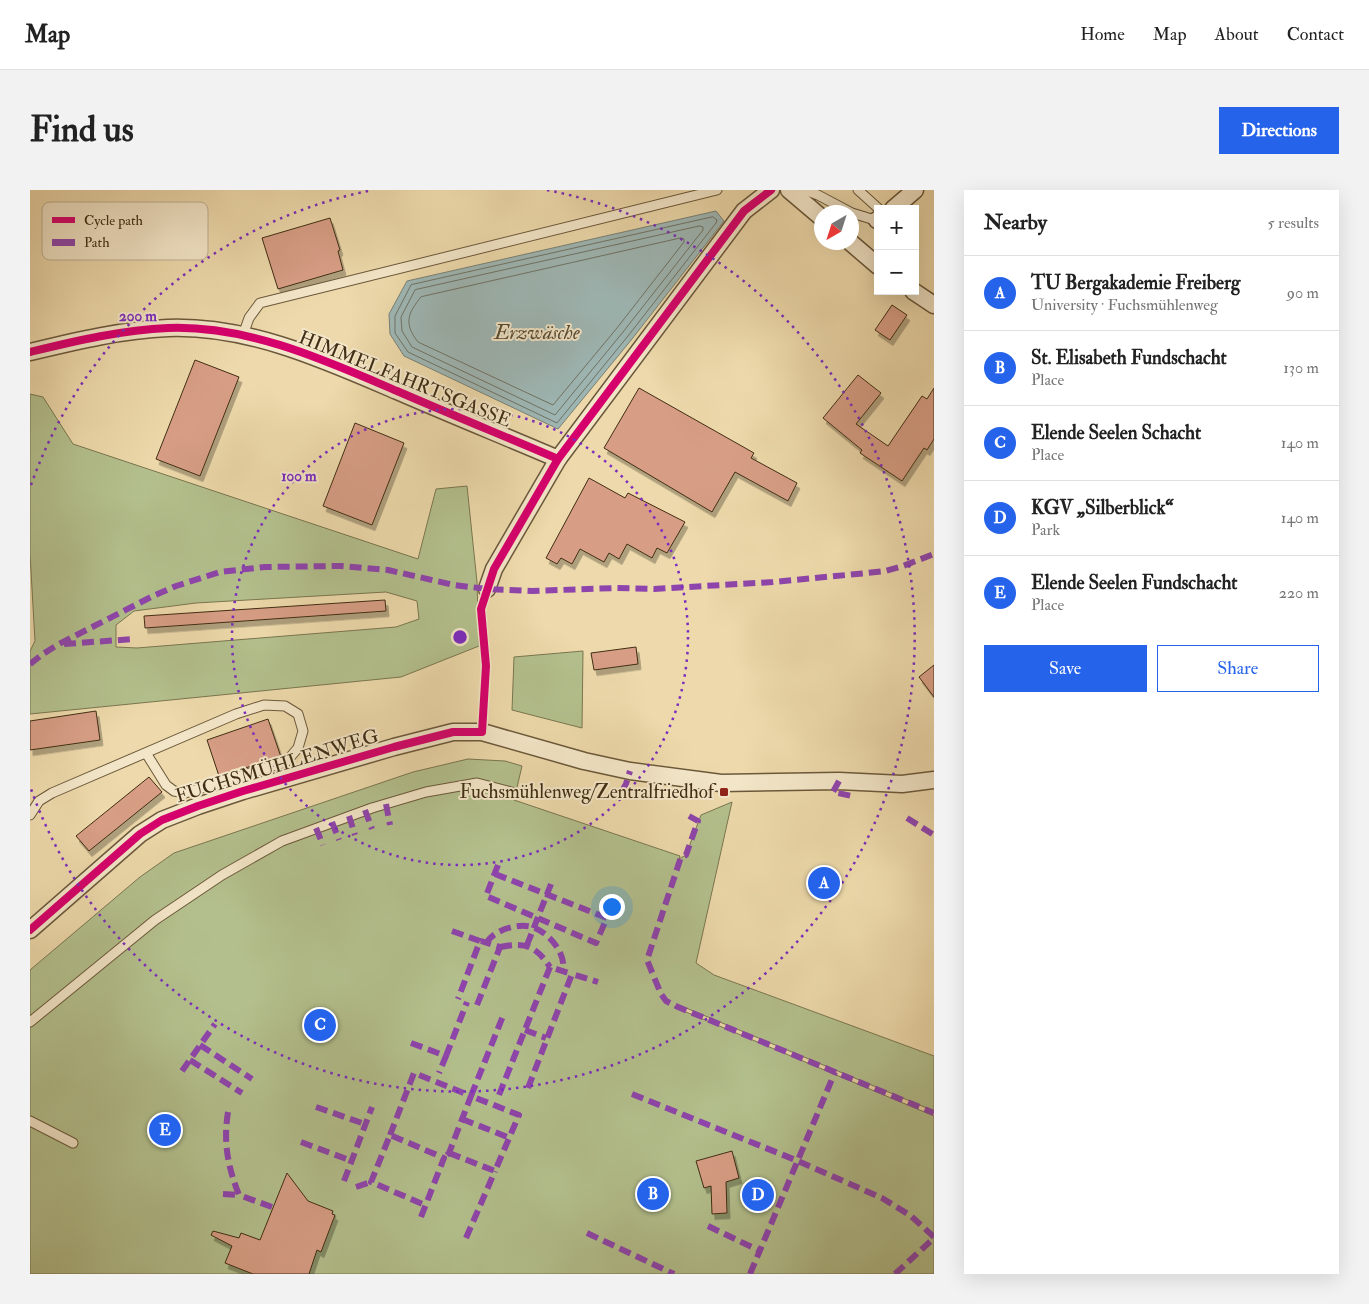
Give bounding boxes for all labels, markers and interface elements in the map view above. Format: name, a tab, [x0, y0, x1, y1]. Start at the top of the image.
text: Map	[25, 19, 70, 50]
text: Home	[1080, 23, 1125, 46]
text: Map	[1153, 23, 1187, 46]
text: About	[1215, 23, 1259, 46]
text: Contact	[1287, 23, 1344, 46]
button: Directions	[1219, 107, 1339, 154]
text: Find us	[30, 108, 134, 152]
legend	[42, 202, 208, 260]
north arrow	[814, 205, 859, 250]
map controls	[874, 205, 919, 295]
button: +	[874, 205, 919, 250]
text: Nearby	[984, 209, 1047, 236]
text: Cycle path	[84, 212, 144, 230]
text: 5 results	[1268, 213, 1319, 233]
text: Path	[84, 234, 110, 251]
button: −	[874, 250, 919, 295]
text: TU Bergakademie Freiberg	[1031, 271, 1240, 295]
text: A	[995, 283, 1005, 303]
text: 90 m	[1287, 283, 1319, 303]
text: University · Fuchsmühlenweg	[1031, 295, 1218, 315]
text: 200 m	[119, 307, 157, 326]
water label: Erzwäsche	[492, 320, 580, 345]
street label: HIMMELFAHRTSGASSE	[295, 325, 515, 433]
text: St. Elisabeth Fundschacht	[1031, 346, 1227, 370]
text: B	[995, 358, 1005, 378]
text: 130 m	[1283, 358, 1319, 378]
text: Place	[1031, 370, 1064, 390]
text: Elende Seelen Schacht	[1031, 421, 1201, 445]
text: C	[994, 433, 1006, 453]
text: 140 m	[1281, 433, 1319, 453]
text: Place	[1031, 445, 1064, 465]
text: 100 m	[281, 467, 317, 486]
text: KGV „Silberblick“	[1031, 496, 1174, 520]
text: D	[993, 508, 1007, 528]
text: 140 m	[1281, 508, 1319, 528]
text: Park	[1031, 520, 1060, 540]
text: Elende Seelen Fundschacht	[1031, 571, 1237, 595]
text: E	[994, 583, 1006, 603]
text: 220 m	[1279, 583, 1319, 603]
text: Place	[1031, 595, 1064, 615]
centre of rings	[451, 628, 469, 646]
button: Save	[984, 645, 1147, 692]
button: Share	[1157, 645, 1319, 692]
street label: FUCHSMÜHLENWEG	[173, 724, 381, 808]
place label: Fuchsmühlenweg/Zentralfriedhof	[459, 780, 717, 804]
marker: Fuchsmühlenweg/Zentralfriedhof	[718, 786, 730, 798]
pin: A	[808, 864, 840, 902]
your location	[599, 894, 625, 920]
pin: C	[304, 1006, 336, 1044]
pin: E	[149, 1111, 181, 1149]
pin: B	[637, 1175, 669, 1213]
pin: D	[742, 1176, 774, 1214]

